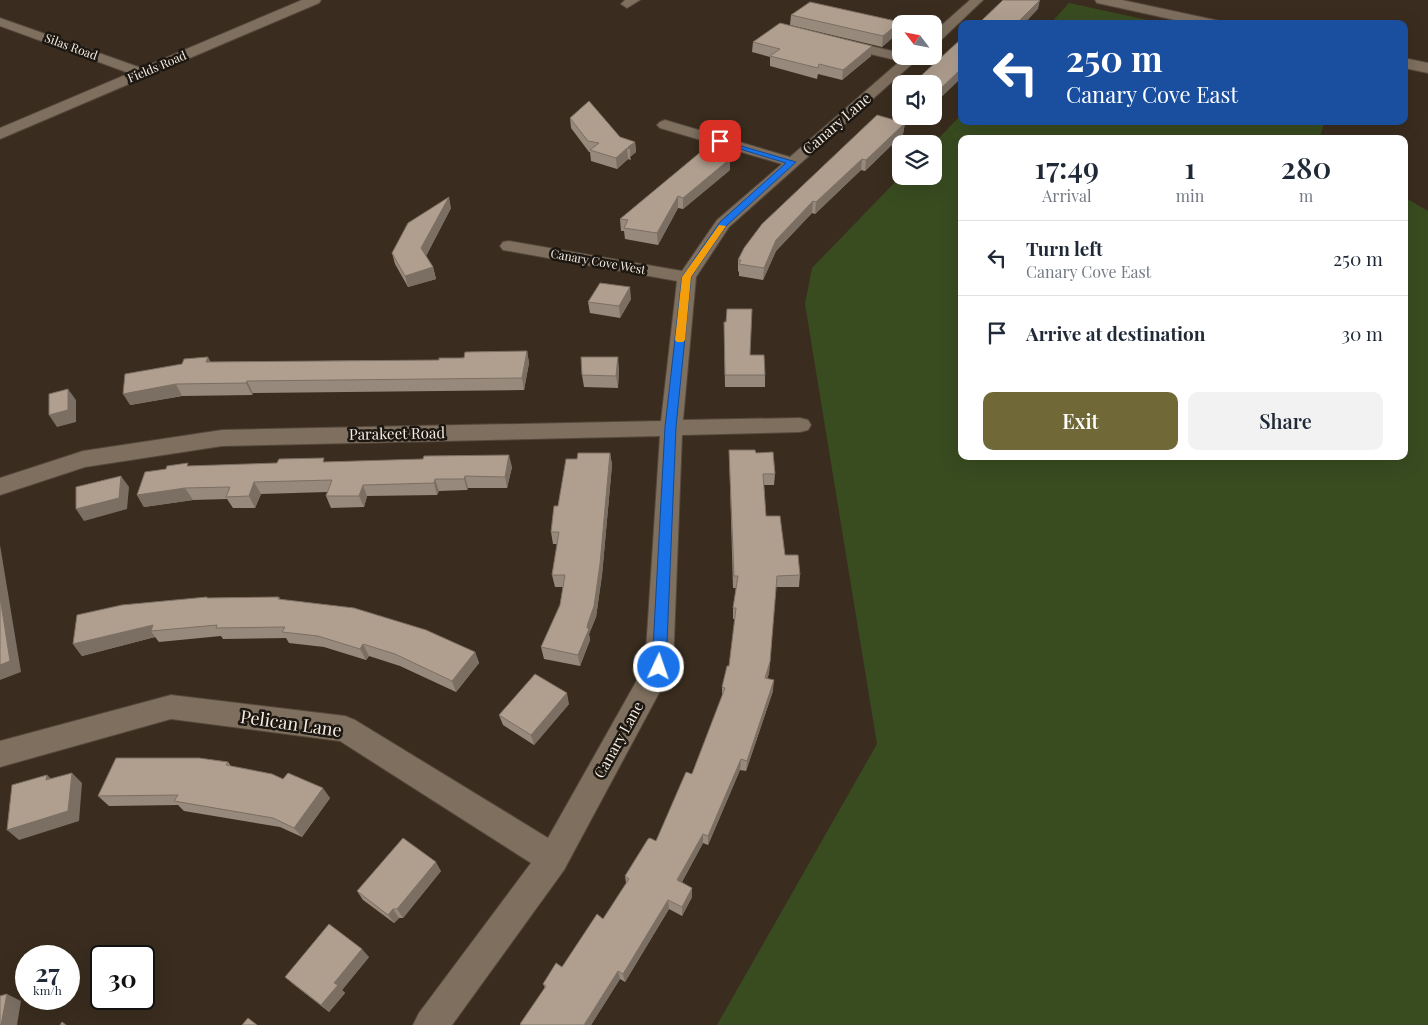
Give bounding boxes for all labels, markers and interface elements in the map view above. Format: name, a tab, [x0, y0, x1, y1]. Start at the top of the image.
north arrow	[892, 15, 942, 65]
map controls	[892, 15, 942, 185]
street label: Silas Road	[43, 29, 100, 63]
text: 250 m	[1066, 34, 1163, 81]
icon: left	[983, 40, 1048, 105]
street label: Fields Road	[125, 47, 188, 86]
button: sound	[892, 75, 942, 125]
text: Canary Cove East	[1066, 79, 1238, 109]
street label: Canary Lane	[798, 88, 875, 159]
pin	[699, 120, 741, 162]
icon: arrive	[706, 127, 734, 155]
button: layers	[892, 135, 942, 185]
text: 17:49	[1035, 147, 1099, 187]
text: 1	[1184, 147, 1196, 187]
text: 280	[1281, 147, 1331, 187]
text: Arrival	[1042, 185, 1092, 206]
text: min	[1176, 185, 1204, 206]
text: m	[1299, 185, 1313, 206]
text: Turn left	[1026, 235, 1103, 261]
icon: left	[983, 244, 1011, 272]
street label: Canary Cove West	[549, 245, 648, 277]
text: 250 m	[1333, 245, 1383, 271]
text: Canary Cove East	[1026, 261, 1151, 282]
icon: arrive	[983, 319, 1011, 347]
text: Arrive at destination	[1026, 320, 1206, 346]
text: 30 m	[1341, 320, 1383, 346]
button: Exit	[983, 392, 1178, 450]
button: Share	[1188, 392, 1383, 450]
street label: Parakeet Road	[349, 422, 446, 444]
position arrow	[632, 640, 684, 692]
street label: Canary Lane	[589, 698, 647, 781]
street label: Pelican Lane	[239, 704, 343, 742]
speed limit sign: 30	[90, 945, 155, 1010]
text: 27	[35, 955, 60, 988]
text: km/h	[33, 982, 62, 998]

